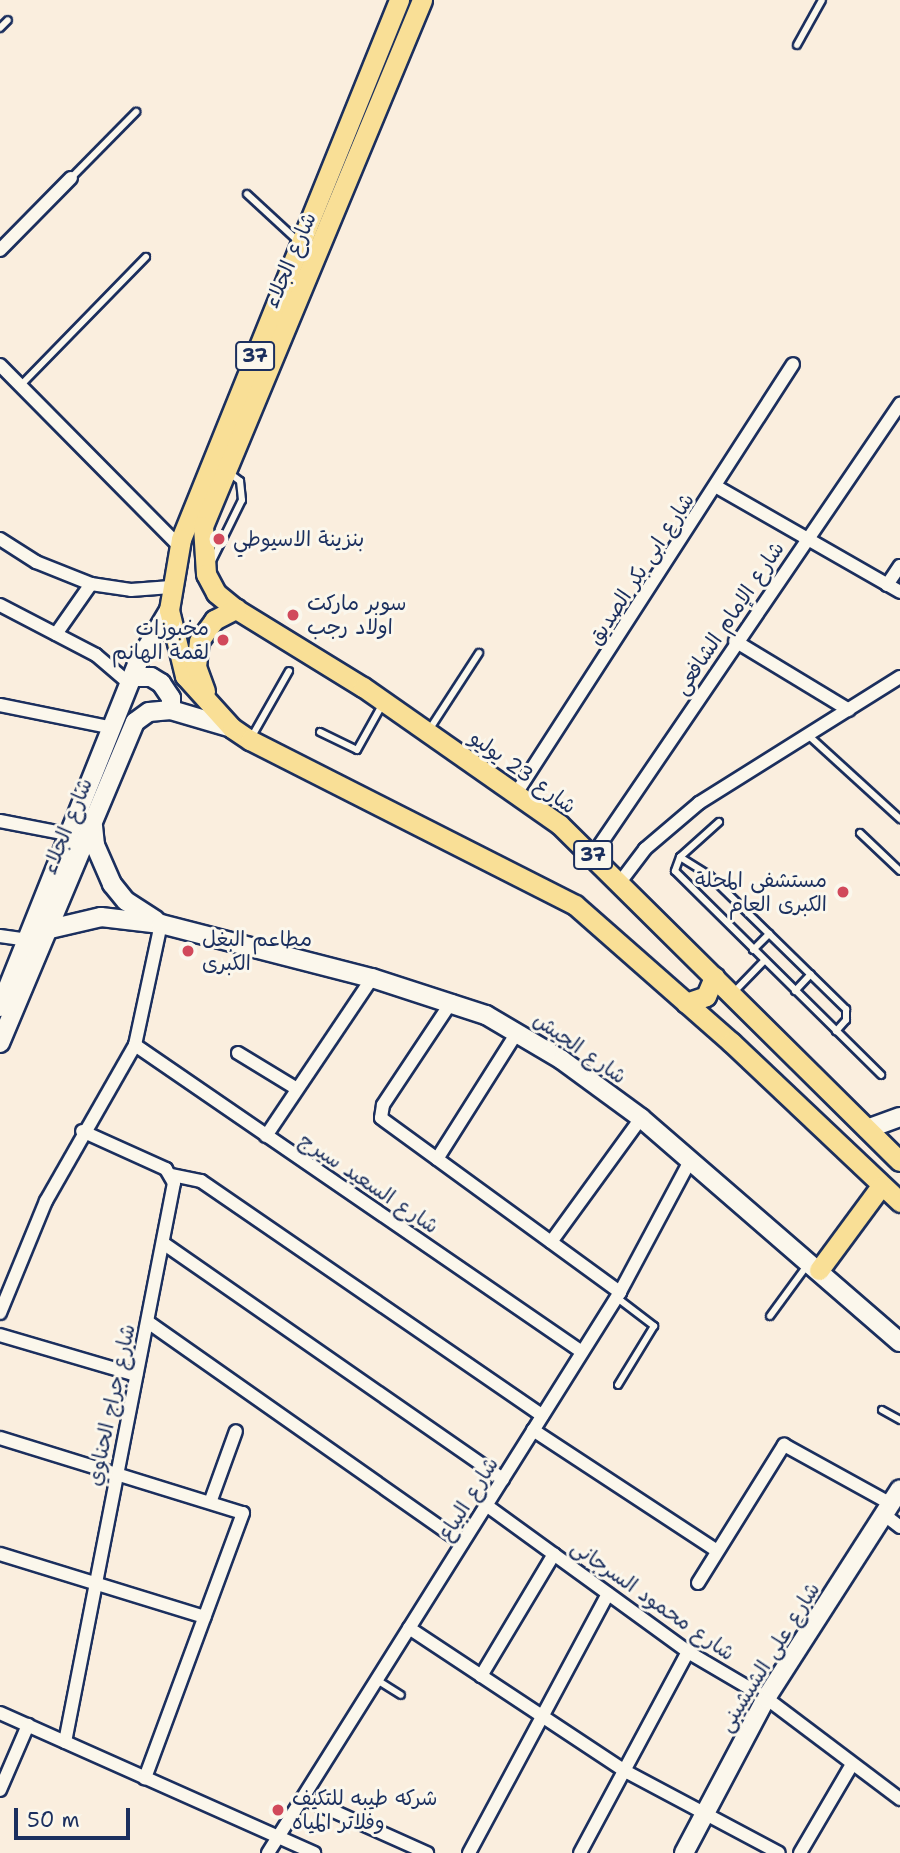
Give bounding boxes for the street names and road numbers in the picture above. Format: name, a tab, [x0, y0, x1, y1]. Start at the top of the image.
street label: شارع الجلاء	[259, 208, 321, 312]
road number: 37	[234, 340, 276, 372]
street label: شارع ابى بكر الصديق	[582, 488, 700, 650]
street label: شارع الإمام الشافعى	[668, 537, 790, 699]
street label: شارع 23 يوليو	[465, 725, 581, 819]
street label: شارع الجلاء	[36, 774, 98, 878]
road number: 37	[572, 840, 614, 870]
street label: شارع الجيش	[529, 1007, 631, 1089]
street label: شارع السعيد سيرج	[295, 1127, 443, 1239]
street label: شارع جراج الحناوي	[82, 1322, 140, 1488]
street label: شارع البياع	[432, 1452, 504, 1546]
street label: شارع محمود السرجانى	[566, 1534, 740, 1666]
street label: شارع على الشيشينى	[713, 1578, 825, 1736]

